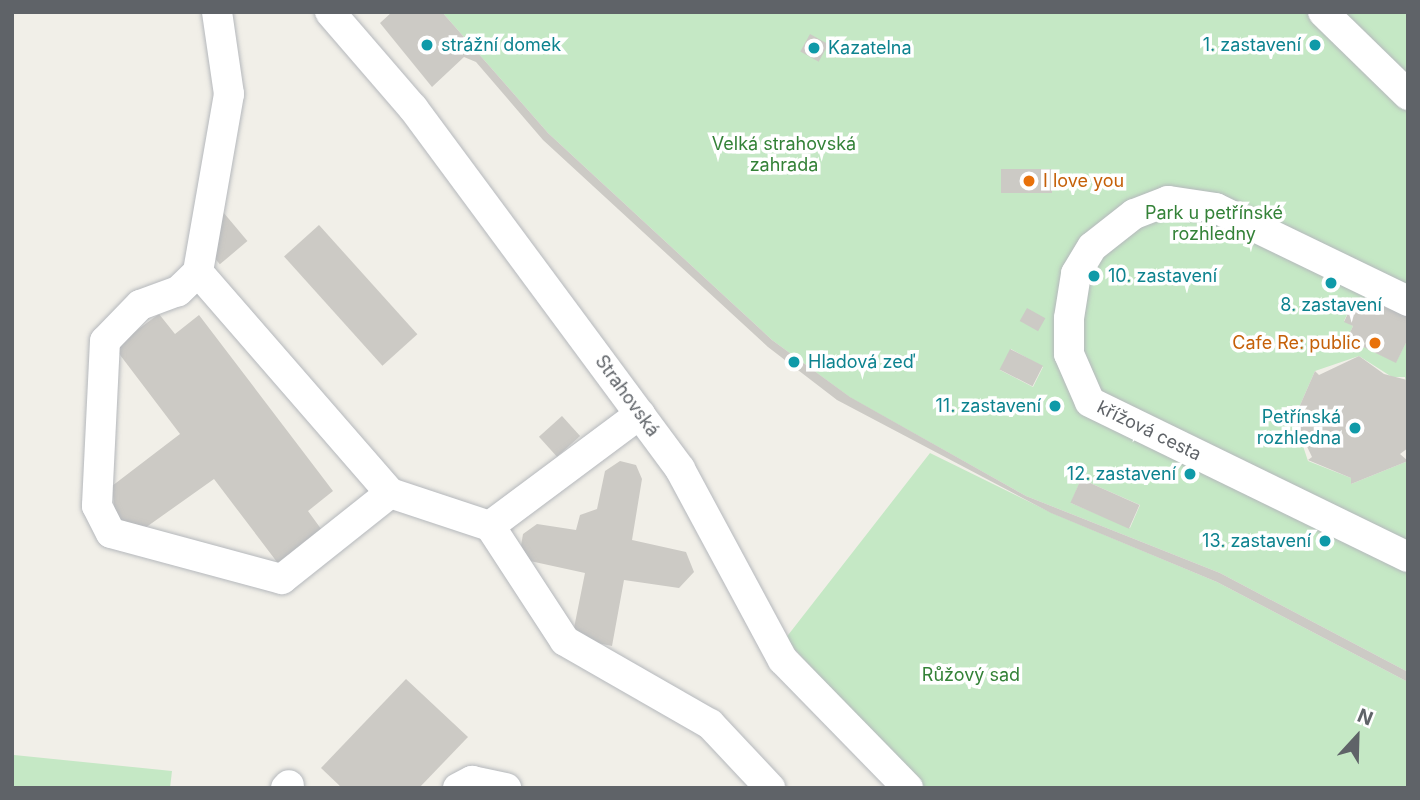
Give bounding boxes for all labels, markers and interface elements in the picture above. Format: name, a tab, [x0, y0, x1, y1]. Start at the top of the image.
place label: strážní domek	[441, 34, 561, 56]
place label: 1. zastavení	[1203, 34, 1301, 56]
marker: strážní domek	[419, 37, 435, 53]
place label: Kazatelna	[828, 37, 912, 59]
marker: 1. zastavení	[1307, 37, 1323, 53]
marker: Kazatelna	[806, 40, 822, 56]
park label: Velká strahovská zahrada	[712, 134, 856, 176]
place label: I love you	[1043, 170, 1124, 192]
marker: I love you	[1021, 173, 1037, 189]
park label: Park u petřínské rozhledny	[1145, 203, 1283, 246]
place label: 10. zastavení	[1108, 265, 1217, 287]
marker: 10. zastavení	[1086, 268, 1102, 284]
marker: 8. zastavení	[1323, 275, 1339, 291]
place label: 8. zastavení	[1280, 294, 1382, 316]
place label: Cafe Re: public	[1232, 332, 1361, 354]
marker: Cafe Re: public	[1367, 335, 1383, 351]
street label: Strahovská	[590, 351, 664, 441]
place label: Hladová zeď	[808, 351, 915, 373]
marker: Hladová zeď	[786, 354, 802, 370]
place label: 11. zastavení	[935, 395, 1041, 417]
street label: křížová cesta	[1093, 397, 1205, 465]
marker: 11. zastavení	[1047, 398, 1063, 414]
place label: Petřínská rozhledna	[1257, 407, 1341, 450]
marker: Petřínská rozhledna	[1347, 420, 1363, 436]
place label: 12. zastavení	[1067, 463, 1176, 485]
marker: 12. zastavení	[1182, 466, 1198, 482]
place label: 13. zastavení	[1202, 530, 1311, 552]
marker: 13. zastavení	[1317, 533, 1333, 549]
park label: Růžový sad	[922, 664, 1020, 686]
north arrow	[1322, 702, 1392, 772]
text: N	[1354, 704, 1376, 730]

